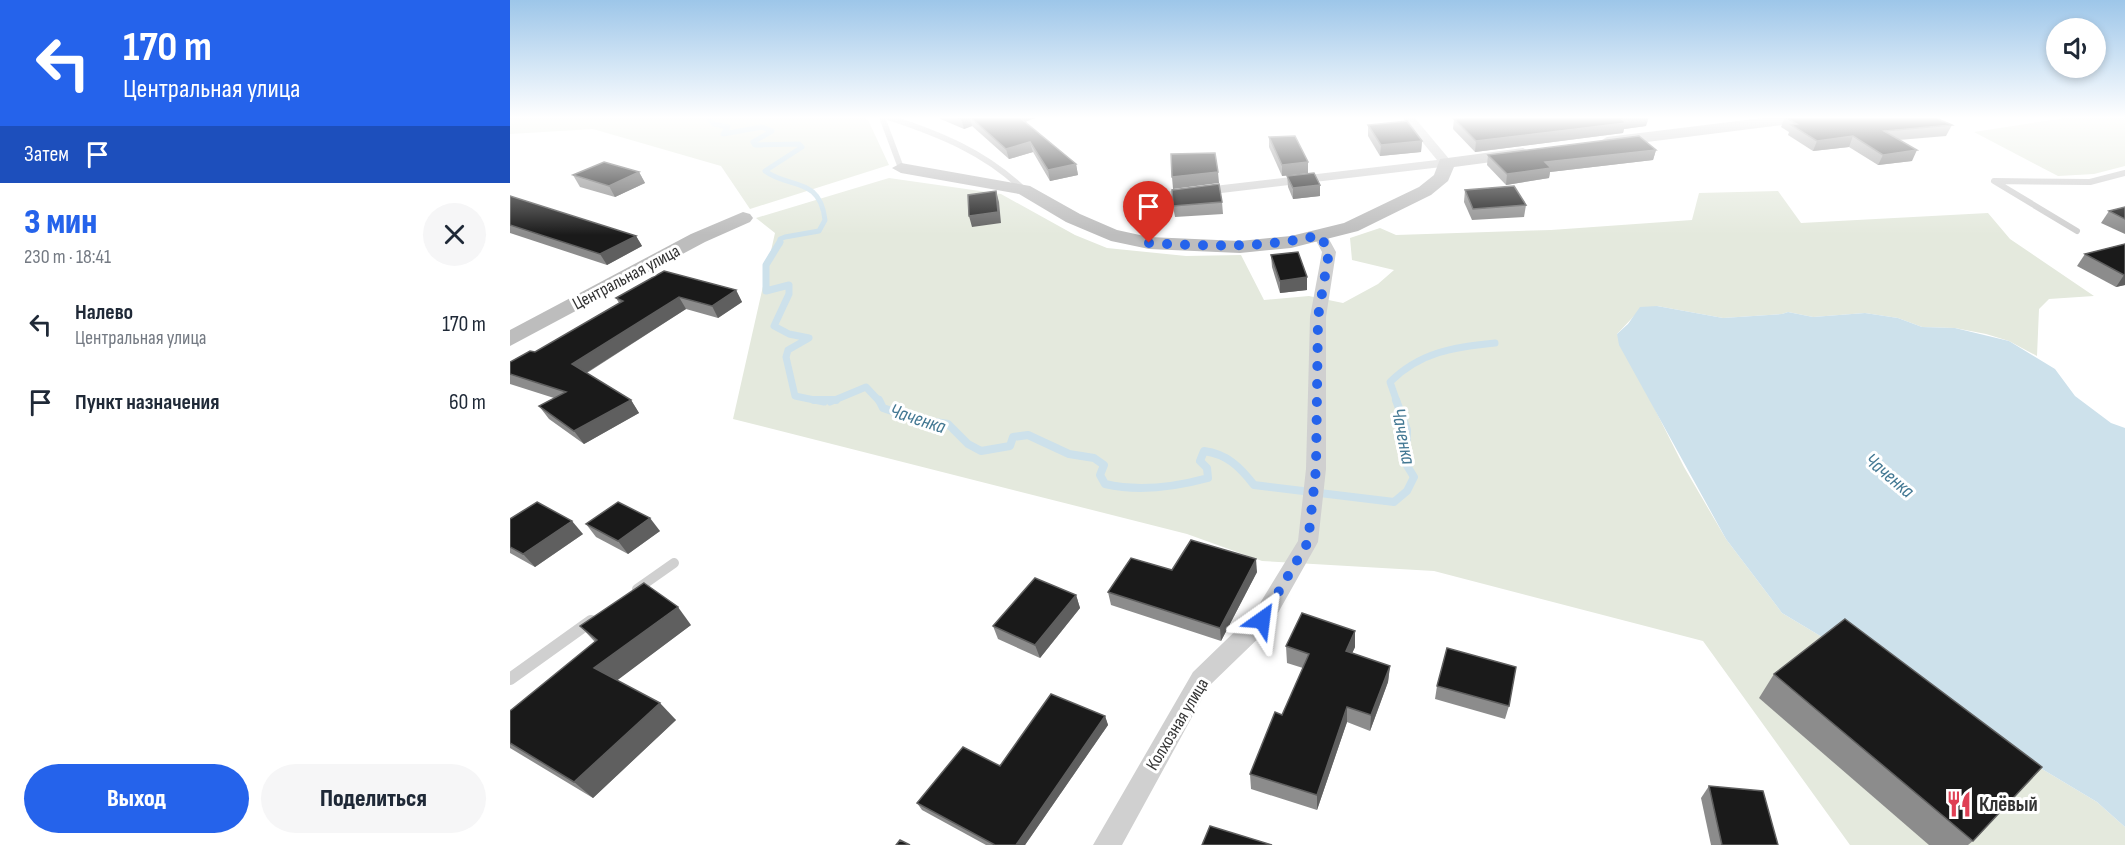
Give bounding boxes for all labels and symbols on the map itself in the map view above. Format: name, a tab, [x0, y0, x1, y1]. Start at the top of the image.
pin	[1123, 181, 1174, 243]
street label: Центральная улица	[569, 240, 683, 314]
water label: Чаченка	[887, 399, 948, 439]
water label: Чаченка	[1386, 406, 1420, 466]
water label: Чаченка	[1860, 448, 1919, 503]
position arrow	[1230, 588, 1294, 652]
street label: Колхозная улица	[1142, 674, 1213, 774]
restaurant icon: Клёвый	[1944, 789, 1974, 819]
place label: Клёвый	[1979, 792, 2038, 817]

